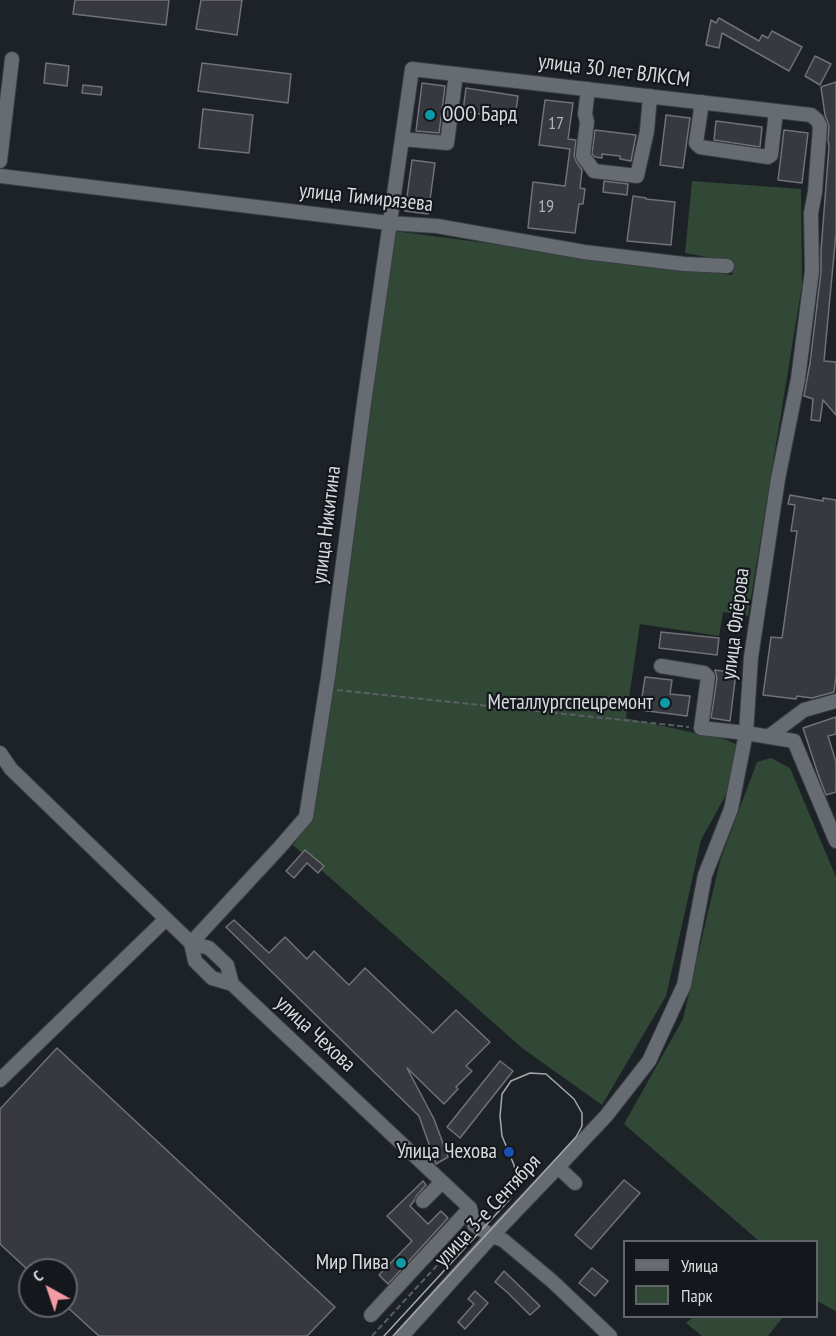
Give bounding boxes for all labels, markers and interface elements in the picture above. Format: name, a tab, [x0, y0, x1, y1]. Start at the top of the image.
street label: улица 30 лет ВЛКСМ	[537, 49, 691, 93]
place label: ООО Бард	[442, 102, 517, 128]
marker: ООО Бард	[423, 108, 437, 122]
house number: 17	[548, 113, 564, 135]
street label: улица Тимирязева	[298, 178, 434, 218]
house number: 19	[538, 196, 554, 218]
street label: улица Никитина	[307, 465, 347, 585]
street label: улица Флёрова	[717, 567, 755, 681]
place label: Металлургспецремонт	[488, 690, 653, 716]
marker: Металлургспецремонт	[658, 696, 672, 710]
street label: улица Чехова	[270, 991, 360, 1077]
place label: Улица Чехова	[396, 1139, 497, 1165]
marker: Улица Чехова	[502, 1145, 516, 1159]
street label: улица 3-е Сентября	[430, 1150, 546, 1272]
legend	[623, 1240, 818, 1318]
place label: Мир Пива	[316, 1250, 389, 1276]
text: Улица	[681, 1254, 718, 1277]
marker: Мир Пива	[394, 1256, 408, 1270]
north arrow	[18, 1258, 78, 1318]
text: С	[28, 1266, 47, 1286]
text: Парк	[681, 1284, 712, 1307]

